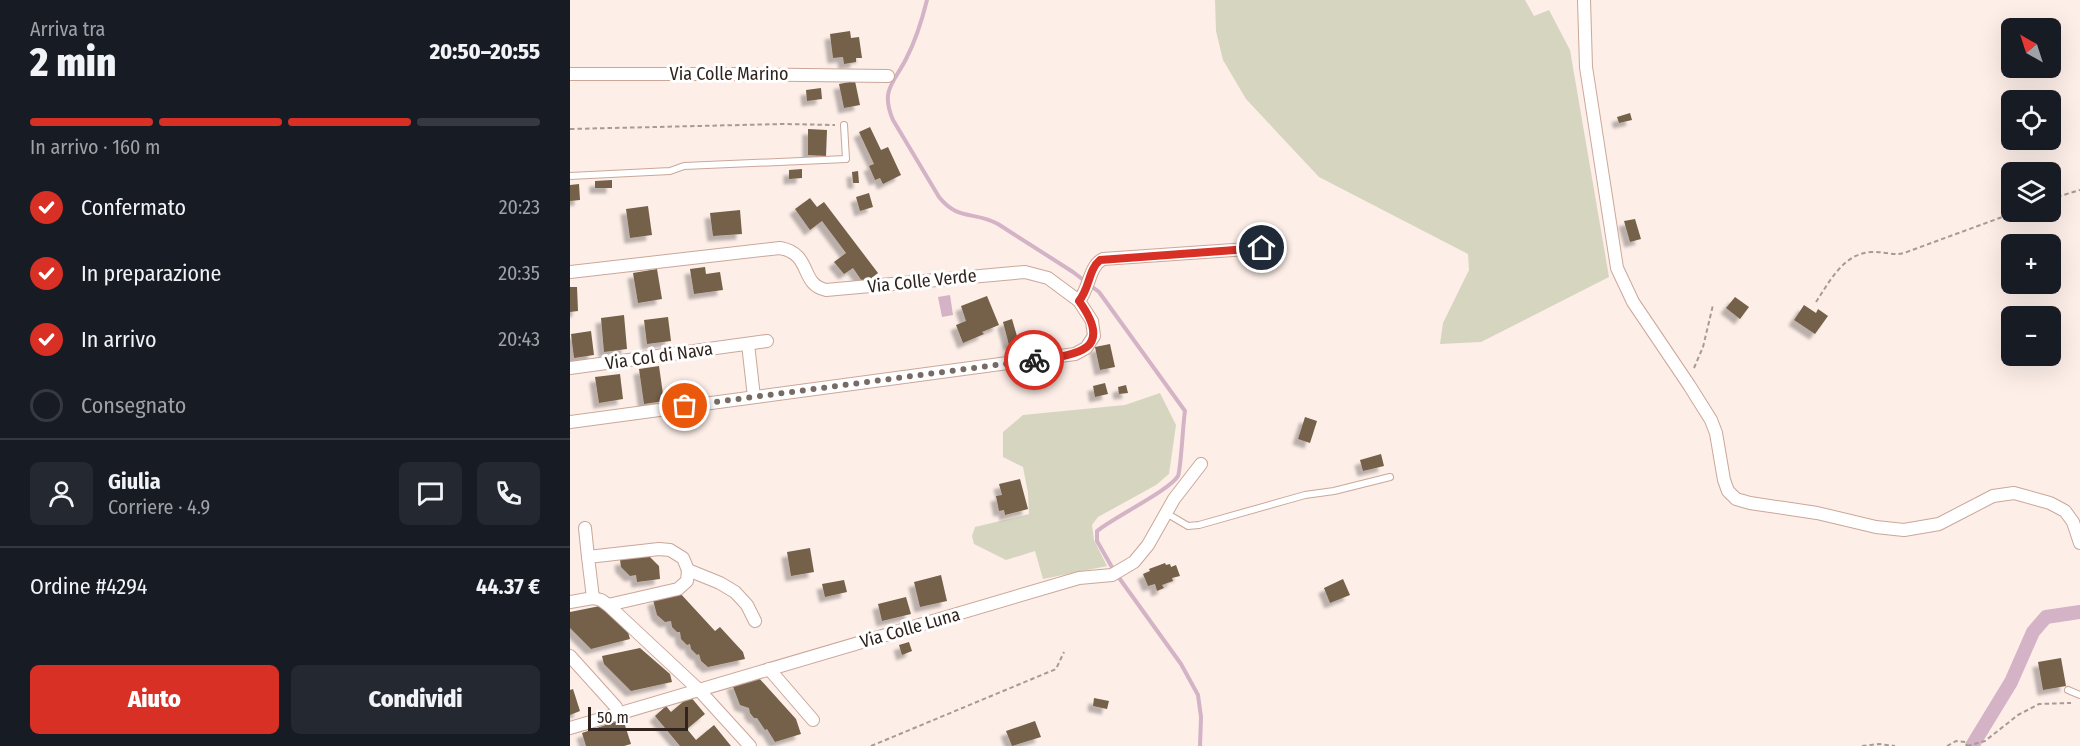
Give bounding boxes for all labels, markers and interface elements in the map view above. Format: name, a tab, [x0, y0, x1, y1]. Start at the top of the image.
text: Arriva tra	[30, 17, 105, 41]
north arrow	[2001, 18, 2061, 78]
map controls	[2001, 18, 2061, 366]
text: 20:50–20:55	[430, 38, 540, 65]
text: 2 min	[30, 40, 116, 86]
street label: Via Colle Marino	[670, 63, 788, 85]
button: locate	[2001, 90, 2061, 150]
text: In arrivo · 160 m	[30, 135, 160, 159]
button: layers	[2001, 162, 2061, 222]
icon: check	[30, 191, 63, 224]
text: Confermato	[81, 194, 186, 221]
text: 20:23	[499, 195, 540, 219]
pin	[1236, 222, 1287, 273]
icon: home	[1245, 231, 1278, 264]
button: +	[2001, 234, 2061, 294]
icon: check	[30, 257, 63, 290]
text: In preparazione	[81, 260, 222, 287]
text: 20:35	[498, 261, 540, 285]
street label: Via Colle Verde	[866, 264, 978, 298]
button: −	[2001, 306, 2061, 366]
icon: check	[30, 323, 63, 356]
text: In arrivo	[81, 326, 156, 353]
text: 20:43	[498, 327, 540, 351]
courier	[1004, 330, 1064, 390]
street label: Via Col di Nava	[604, 338, 714, 374]
icon: bike	[1018, 344, 1051, 377]
pin	[659, 380, 710, 431]
icon: bag	[668, 389, 701, 422]
text: Consegnato	[81, 392, 186, 419]
button: person	[30, 462, 93, 525]
button: chat	[399, 462, 462, 525]
button: phone	[477, 462, 540, 525]
text: Giulia	[108, 468, 161, 495]
text: Corriere · 4.9	[108, 495, 210, 519]
text: Ordine #4294	[30, 573, 147, 600]
text: 44.37 €	[476, 573, 540, 600]
street label: Via Colle Luna	[857, 603, 963, 653]
button: Aiuto	[30, 665, 279, 734]
button: Condividi	[291, 665, 540, 734]
scale bar	[588, 704, 688, 732]
text: 50 m	[597, 708, 629, 727]

